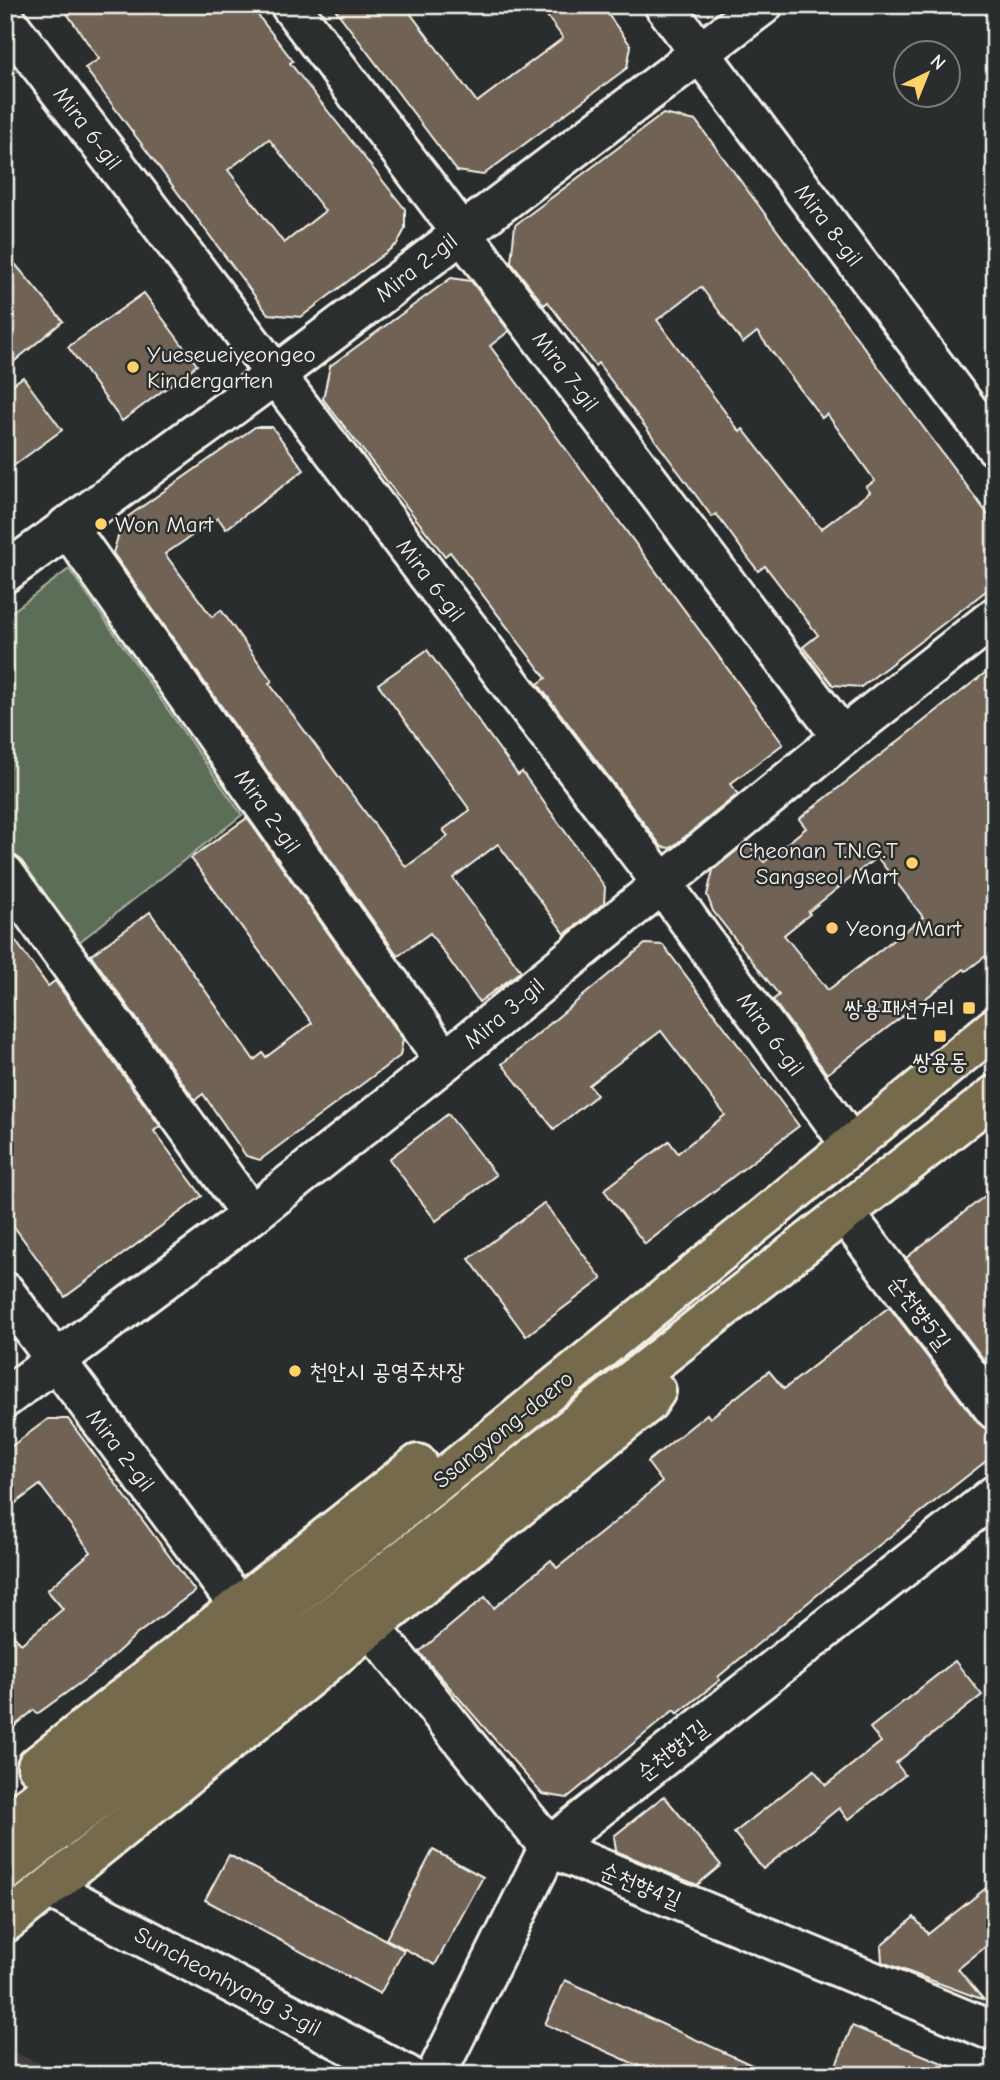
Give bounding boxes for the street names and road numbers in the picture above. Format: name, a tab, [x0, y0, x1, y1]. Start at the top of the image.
street label: Mira 6-gil	[48, 81, 128, 175]
street label: Mira 8-gil	[789, 179, 868, 272]
street label: Mira 2-gil	[370, 227, 463, 308]
street label: Mira 7-gil	[527, 326, 605, 417]
street label: Mira 6-gil	[391, 533, 471, 627]
street label: Mira 2-gil	[229, 764, 306, 859]
street label: Mira 3-gil	[459, 972, 550, 1055]
street label: Mira 6-gil	[731, 987, 810, 1081]
street label: 순천향5길	[883, 1270, 956, 1355]
street label: Ssangyong-daero	[428, 1365, 579, 1494]
street label: Mira 2-gil	[81, 1404, 160, 1497]
street label: 순천향1길	[631, 1714, 713, 1787]
street label: 순천향4길	[596, 1857, 685, 1914]
street label: Suncheonhyang 3-gil	[130, 1921, 326, 2042]

